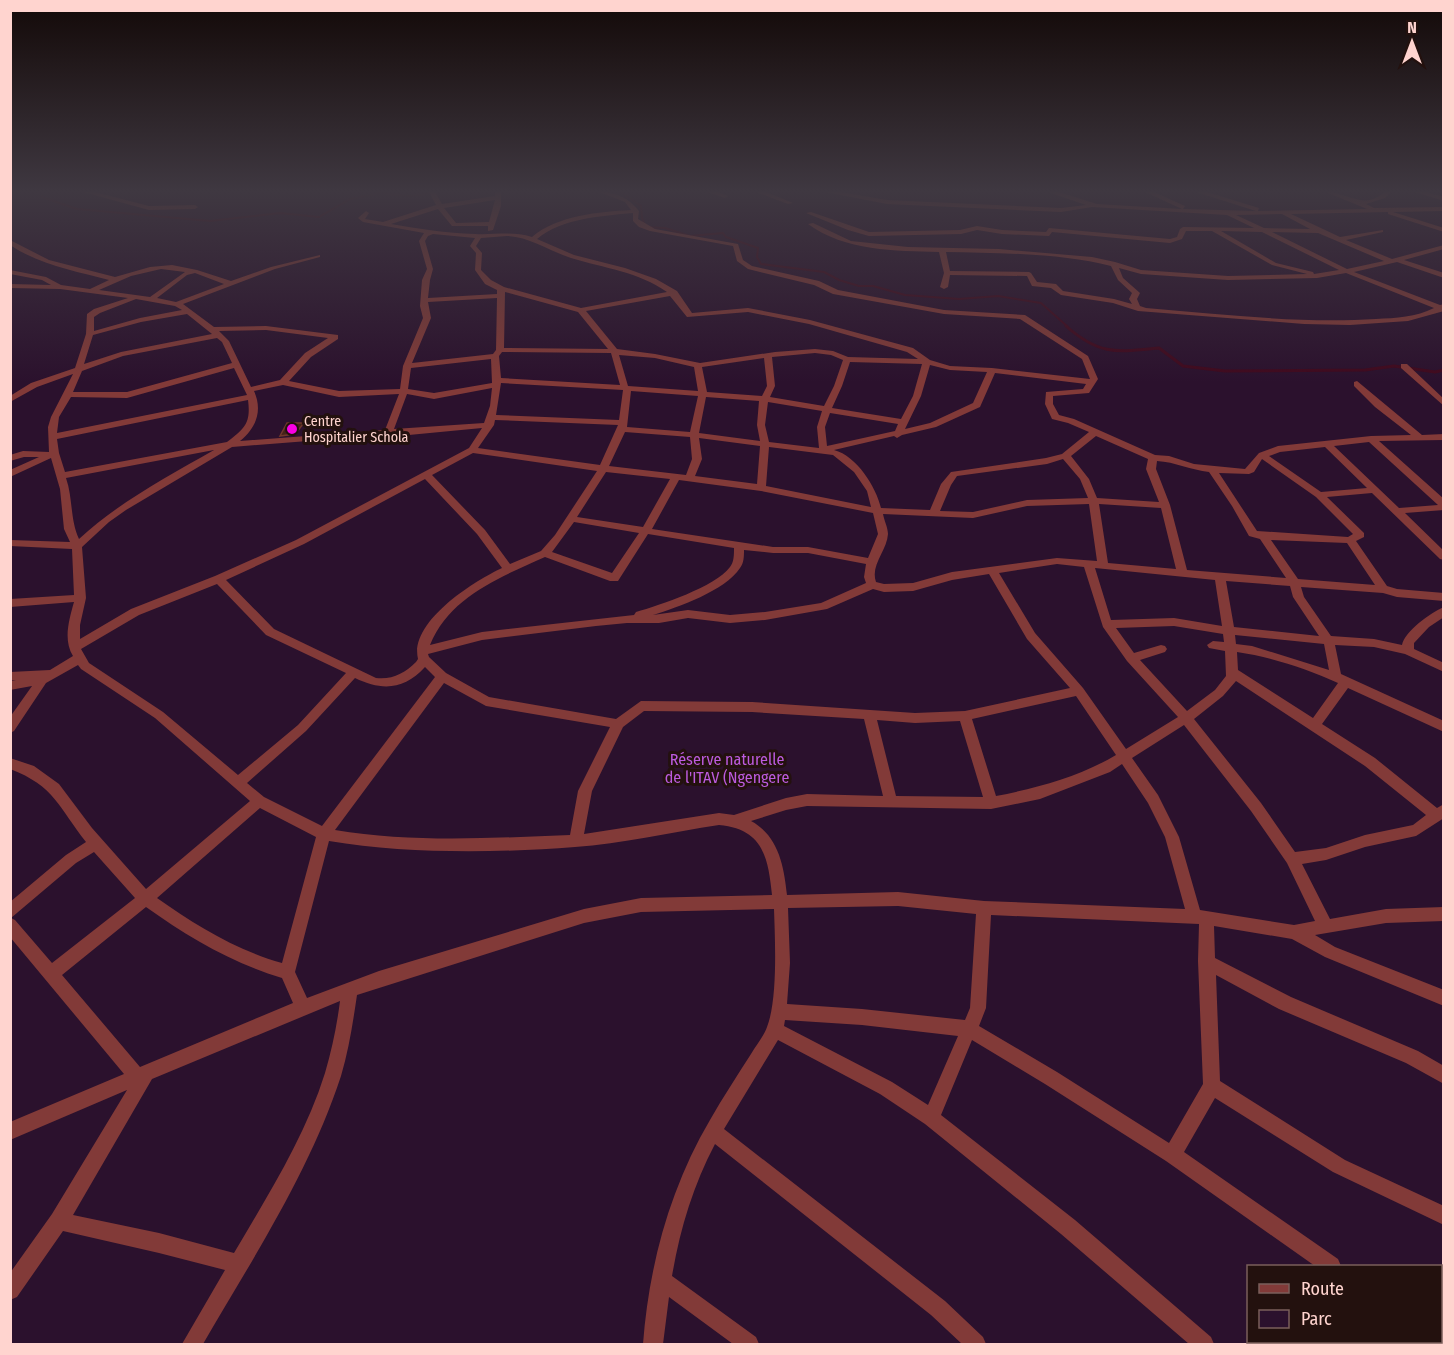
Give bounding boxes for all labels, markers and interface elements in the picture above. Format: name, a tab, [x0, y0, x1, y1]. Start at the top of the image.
north arrow	[1382, 12, 1442, 72]
text: N	[1407, 18, 1417, 37]
place label: Centre Hospitalier Schola	[304, 413, 409, 446]
marker: Centre Hospitalier Schola	[285, 422, 299, 436]
park label: Réserve naturelle de l'ITAV (Ngengere	[665, 750, 789, 787]
legend	[1247, 1265, 1442, 1343]
text: Route	[1301, 1278, 1344, 1300]
text: Parc	[1301, 1308, 1332, 1330]

